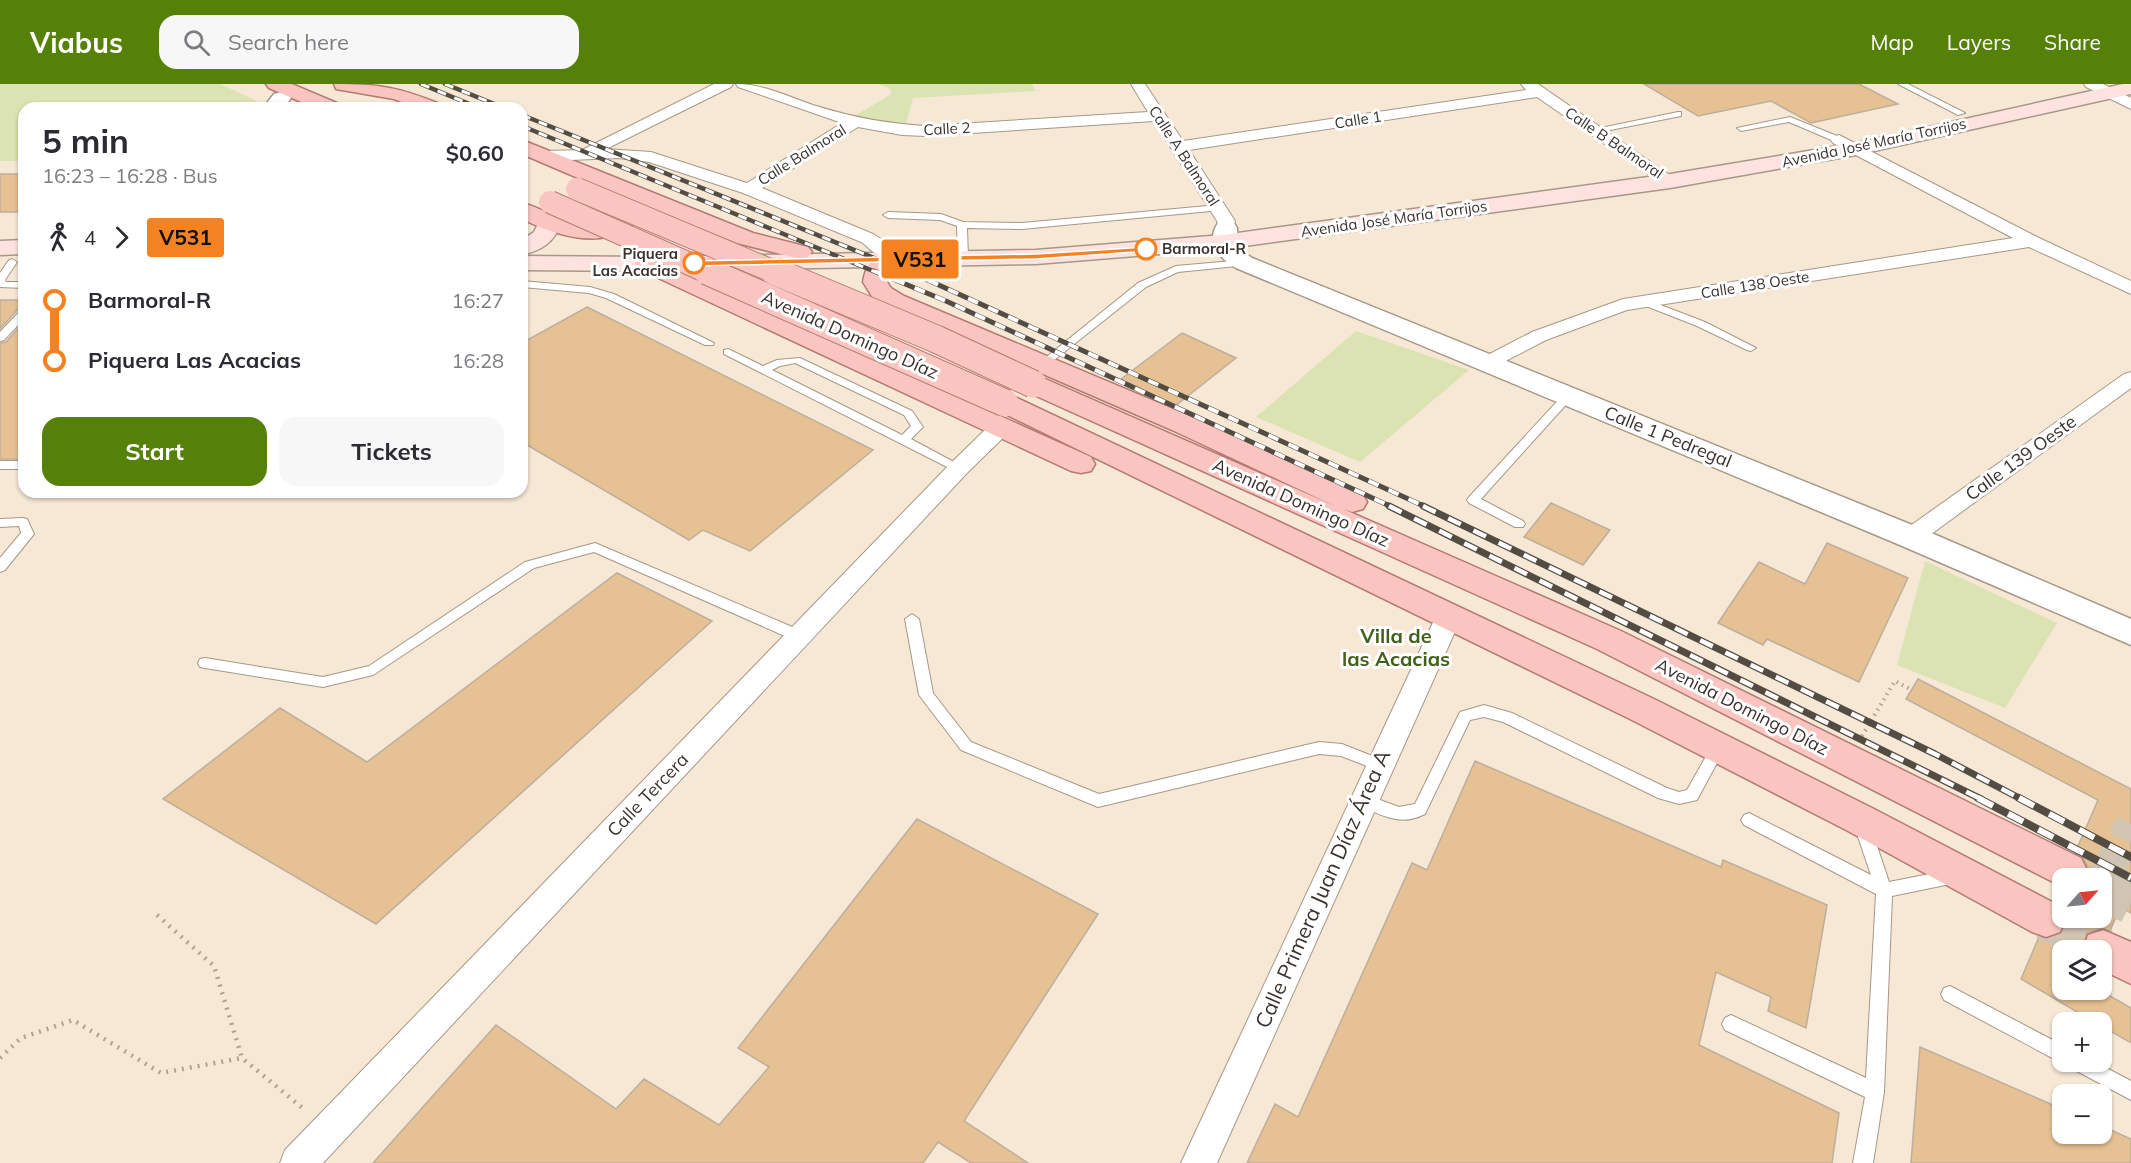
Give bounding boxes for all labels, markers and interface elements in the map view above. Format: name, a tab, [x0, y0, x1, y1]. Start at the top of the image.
search box	[159, 15, 579, 69]
text: Viabus	[30, 25, 123, 60]
icon: search	[180, 26, 213, 59]
text: Search here	[228, 28, 349, 56]
text: Map	[1871, 29, 1914, 55]
text: Layers	[1947, 29, 2011, 55]
text: Share	[2044, 29, 2101, 55]
street label: Calle A Balmoral	[1145, 102, 1224, 209]
street label: Calle B Balmoral	[1561, 103, 1667, 183]
street label: Calle 1	[1333, 106, 1383, 133]
street label: Avenida José María Torrijos	[1780, 114, 1968, 171]
street label: Calle 2	[923, 118, 971, 139]
text: 5 min	[42, 120, 129, 161]
street label: Calle Balmoral	[754, 120, 849, 189]
text: $0.60	[446, 139, 504, 167]
text: 16:23 – 16:28 · Bus	[42, 163, 218, 188]
street label: Avenida José María Torrijos	[1299, 196, 1488, 241]
icon: walk	[42, 221, 75, 254]
icon: forward	[105, 221, 138, 254]
text: V531	[159, 224, 212, 250]
text: 4	[84, 225, 96, 250]
marker: Barmoral-R	[1135, 238, 1157, 260]
place label: Barmoral-R	[1162, 239, 1247, 258]
line badge: V531	[878, 240, 962, 279]
place label: Piquera Las Acacias	[592, 244, 678, 280]
text: V531	[894, 246, 946, 272]
marker: Piquera Las Acacias	[683, 252, 705, 274]
street label: Calle 138 Oeste	[1699, 267, 1811, 302]
street label: Avenida Domingo Díaz	[758, 285, 942, 384]
text: Barmoral-R	[88, 286, 211, 314]
text: 16:27	[451, 288, 504, 313]
text: Piquera Las Acacias	[88, 346, 301, 374]
text: 16:28	[451, 348, 504, 373]
street label: Calle 1 Pedregal	[1601, 401, 1735, 473]
street label: Calle 139 Oeste	[1961, 410, 2081, 506]
button: Start	[42, 417, 267, 486]
button: Tickets	[279, 417, 504, 486]
street label: Avenida Domingo Díaz	[1209, 453, 1393, 552]
district label: Villa de las Acacias	[1342, 623, 1450, 671]
street label: Avenida Domingo Díaz	[1652, 653, 1833, 760]
street label: Calle Primera Juan Díaz Área A	[1249, 745, 1396, 1032]
street label: Calle Tercera	[602, 748, 693, 841]
north arrow	[2052, 868, 2112, 928]
map controls	[2052, 868, 2112, 1144]
button: layers	[2052, 940, 2112, 1000]
button: +	[2052, 1012, 2112, 1072]
button: −	[2052, 1084, 2112, 1144]

